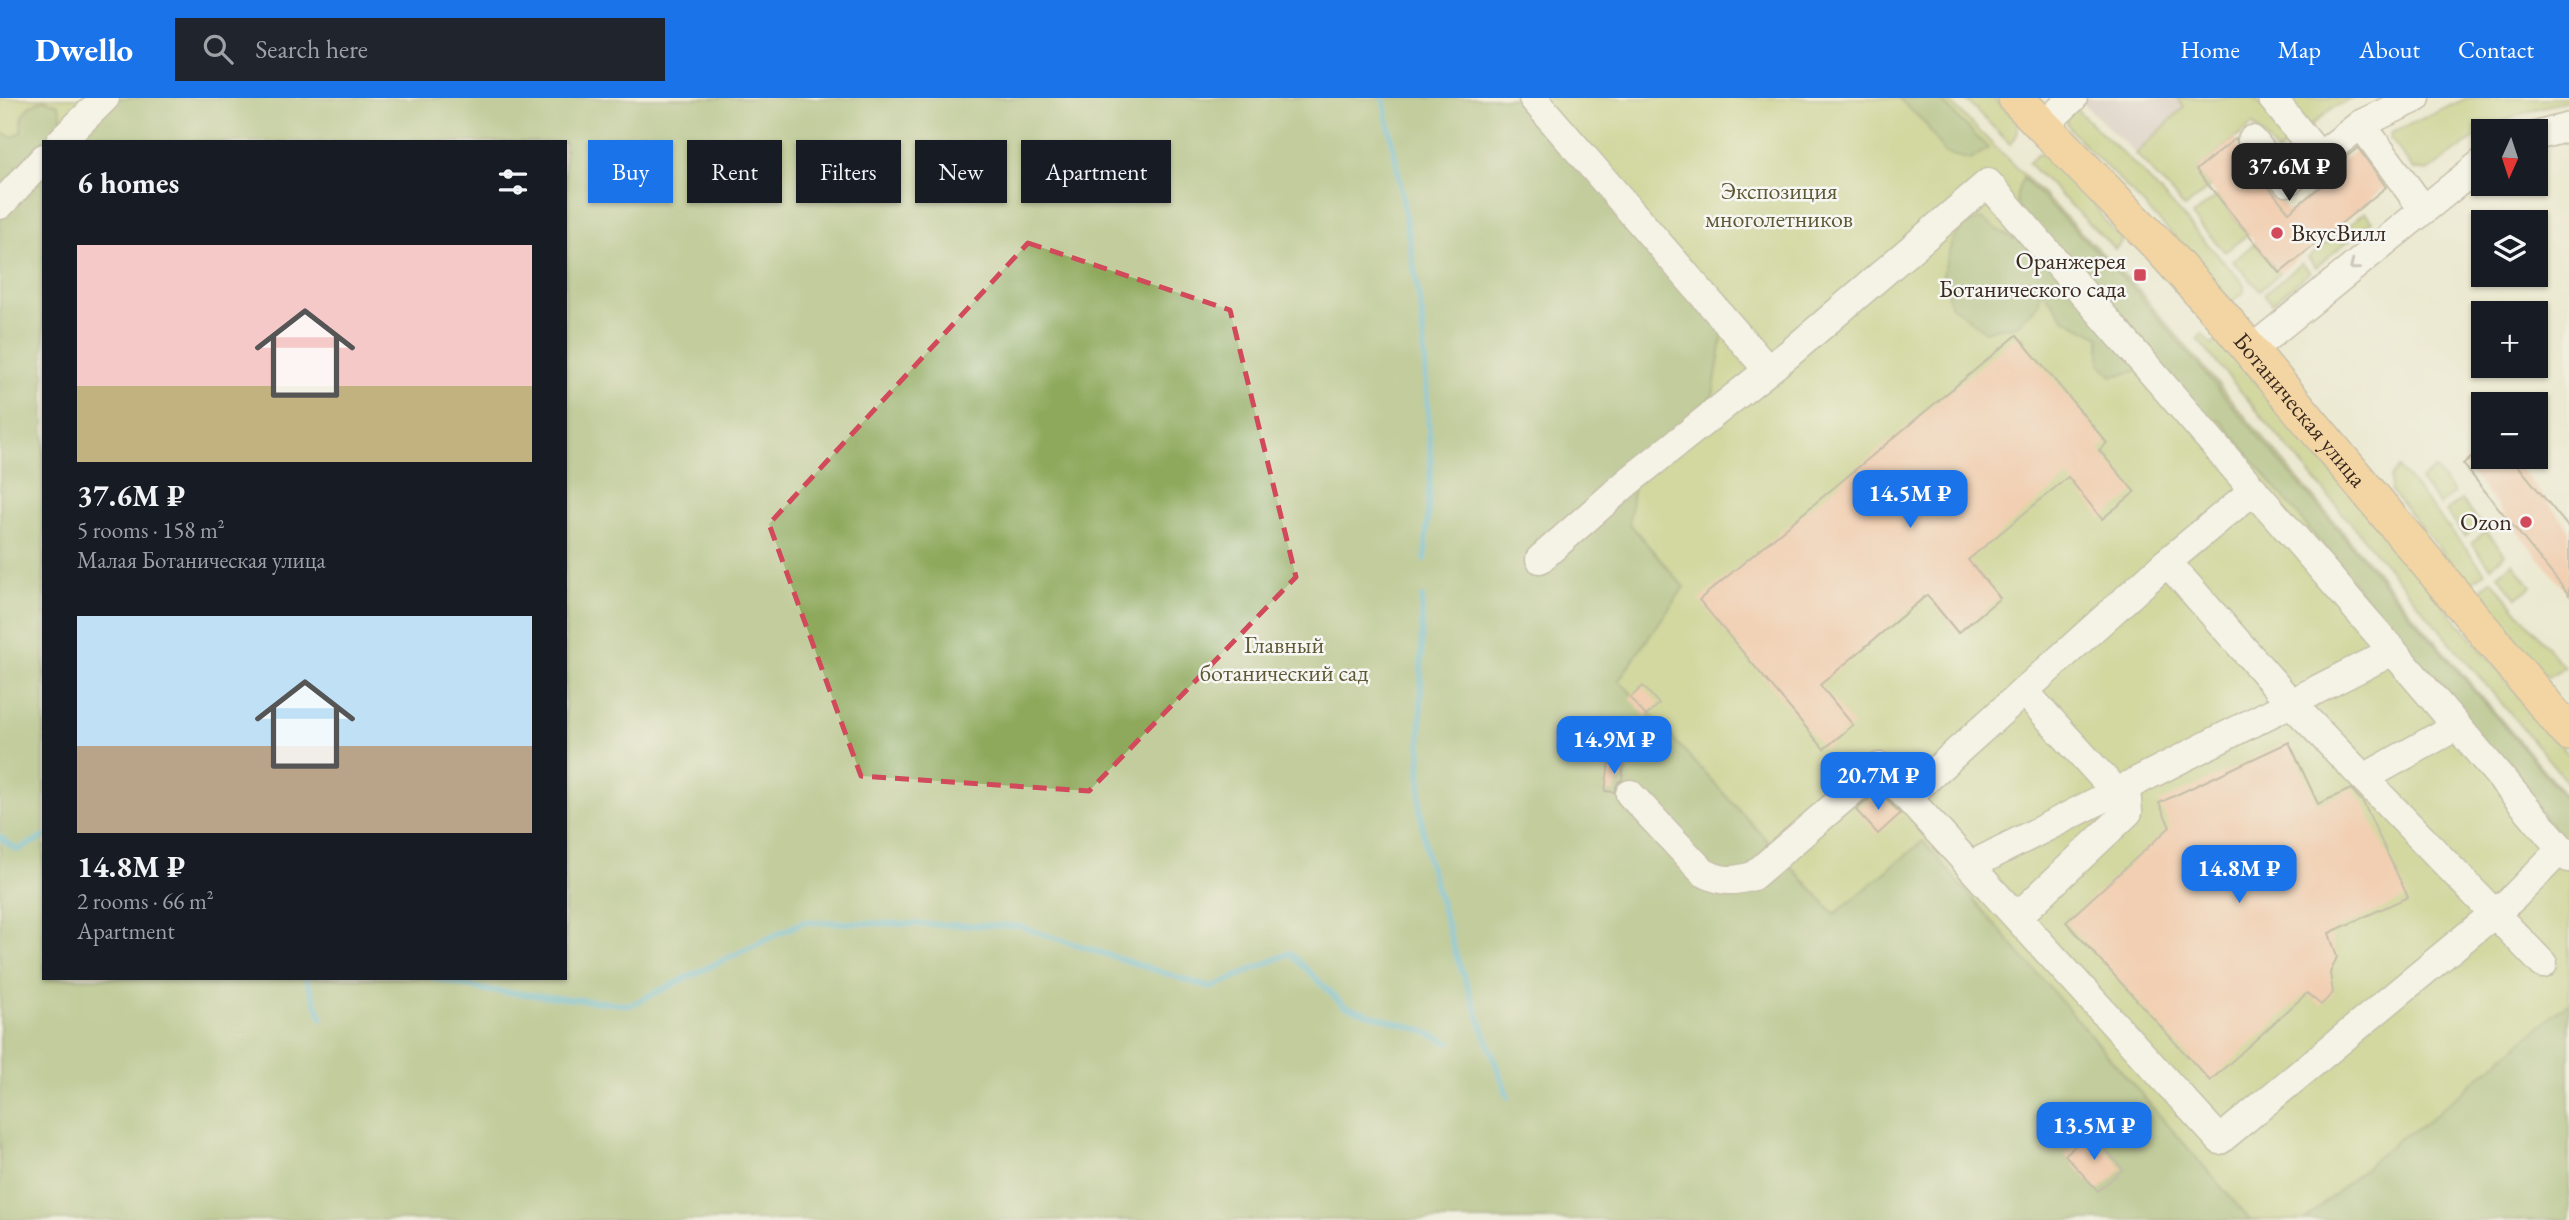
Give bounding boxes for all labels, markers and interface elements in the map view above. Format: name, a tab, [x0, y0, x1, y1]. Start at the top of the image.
search box	[175, 18, 665, 81]
text: Dwello	[35, 28, 133, 71]
icon: search	[199, 30, 237, 68]
text: Search here	[255, 32, 368, 66]
text: Home	[2180, 34, 2240, 65]
text: Map	[2278, 34, 2321, 65]
text: About	[2359, 34, 2420, 65]
text: Contact	[2458, 34, 2534, 65]
north arrow	[2471, 119, 2548, 196]
map controls	[2471, 119, 2548, 469]
chip: Buy	[588, 140, 673, 203]
chip: Rent	[687, 140, 782, 203]
chip: Filters	[796, 140, 901, 203]
chip: New	[915, 140, 1007, 203]
chip: Apartment	[1021, 140, 1171, 203]
pin: 37.6M ₽	[2224, 144, 2354, 203]
text: 37.6M ₽	[2248, 151, 2330, 181]
text: 6 homes	[77, 163, 179, 202]
icon: filters	[494, 163, 532, 201]
park label: Экспозиция многолетников	[1705, 175, 1853, 234]
button: layers	[2471, 210, 2548, 287]
place label: ВкусВилл	[2291, 217, 2386, 248]
marker: ВкусВилл	[2269, 225, 2285, 241]
place label: Оранжерея Ботанического сада	[1939, 245, 2126, 304]
one-way arrow	[2349, 258, 2362, 270]
marker: Оранжерея Ботанического сада	[2132, 267, 2148, 283]
icon: home	[242, 290, 368, 416]
button: +	[2471, 301, 2548, 378]
street label: Ботаническая улица	[2227, 326, 2374, 494]
button: −	[2471, 392, 2548, 469]
pin: 14.5M ₽	[1845, 470, 1975, 530]
text: 37.6M ₽	[77, 476, 185, 515]
text: 14.5M ₽	[1869, 478, 1951, 508]
place label: Ozon	[2460, 506, 2512, 537]
marker: Ozon	[2518, 514, 2534, 530]
text: 5 rooms · 158 m²	[77, 515, 225, 545]
text: Малая Ботаническая улица	[77, 545, 326, 575]
park label: Главный ботанический сад	[1200, 629, 1368, 688]
icon: home	[242, 661, 368, 787]
pin: 14.9M ₽	[1549, 716, 1679, 776]
text: 14.9M ₽	[1573, 724, 1655, 754]
pin: 20.7M ₽	[1813, 752, 1943, 812]
text: 20.7M ₽	[1837, 760, 1919, 790]
pin: 14.8M ₽	[2174, 846, 2304, 905]
text: 14.8M ₽	[77, 847, 185, 886]
text: 14.8M ₽	[2198, 853, 2280, 883]
text: 2 rooms · 66 m²	[77, 886, 214, 916]
text: Apartment	[77, 916, 175, 946]
pin: 13.5M ₽	[2029, 1102, 2159, 1162]
text: 13.5M ₽	[2053, 1110, 2135, 1140]

